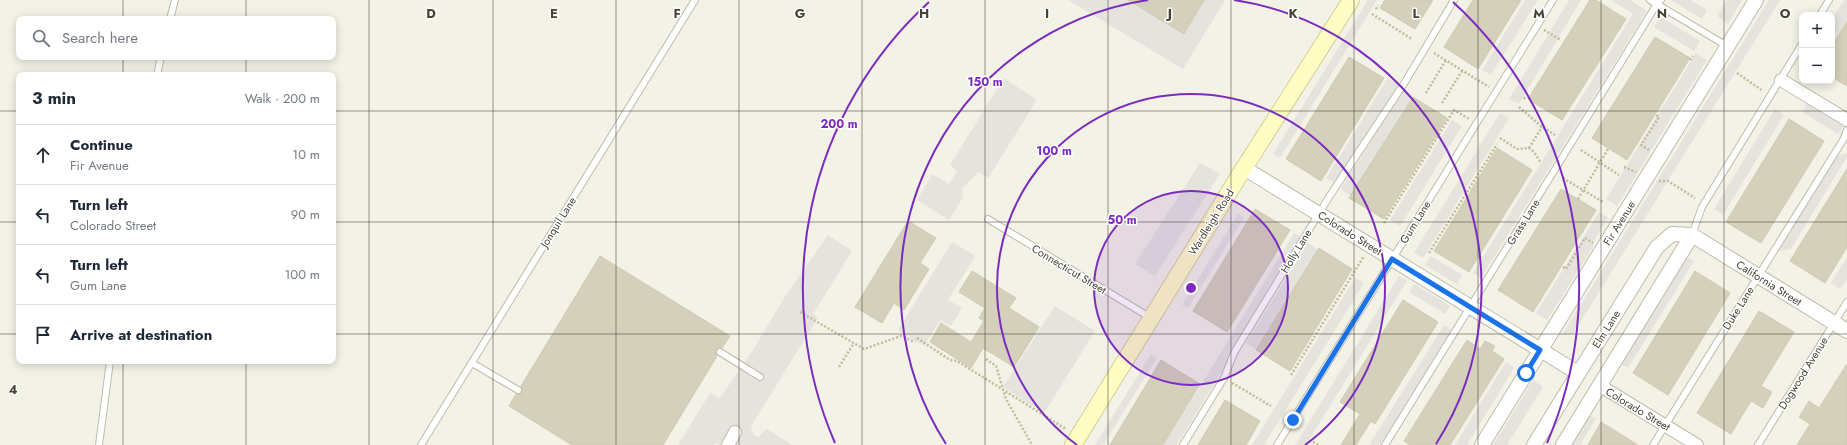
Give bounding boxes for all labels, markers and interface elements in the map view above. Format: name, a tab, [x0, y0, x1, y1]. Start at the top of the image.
text: D	[426, 4, 436, 23]
text: E	[550, 4, 558, 23]
text: F	[673, 4, 681, 23]
text: G	[795, 4, 806, 23]
text: H	[919, 4, 929, 23]
text: I	[1045, 4, 1049, 23]
text: J	[1165, 4, 1172, 23]
text: K	[1288, 4, 1298, 23]
text: L	[1413, 4, 1420, 23]
text: M	[1533, 4, 1545, 23]
text: N	[1657, 4, 1667, 23]
text: O	[1780, 4, 1791, 23]
map controls	[1799, 12, 1835, 84]
button: +	[1799, 12, 1835, 48]
search box	[16, 16, 336, 60]
icon: search	[30, 27, 52, 49]
text: Search here	[62, 27, 138, 49]
button: −	[1799, 48, 1835, 84]
text: 150 m	[967, 73, 1003, 91]
text: 3 min	[32, 86, 76, 110]
text: Walk · 200 m	[245, 89, 320, 108]
text: 200 m	[820, 115, 858, 133]
text: Continue	[70, 134, 133, 156]
text: 100 m	[1036, 142, 1072, 160]
icon: ahead	[32, 144, 54, 166]
text: 10 m	[292, 145, 320, 164]
text: Fir Avenue	[70, 156, 129, 175]
street label: Wardleigh Road	[1184, 186, 1238, 258]
street label: Jonquil Lane	[535, 193, 580, 252]
text: Turn left	[70, 194, 128, 216]
street label: Grass Lane	[1503, 196, 1544, 248]
street label: Gum Lane	[1396, 197, 1435, 247]
street label: Fir Avenue	[1599, 197, 1639, 248]
icon: left	[32, 204, 54, 226]
text: 90 m	[291, 205, 320, 224]
street label: Colorado Street	[1315, 207, 1385, 259]
text: 50 m	[1107, 211, 1137, 229]
text: Colorado Street	[70, 216, 156, 235]
street label: Holly Lane	[1277, 226, 1316, 276]
street label: Connecticut Street	[1029, 240, 1110, 298]
text: Turn left	[70, 254, 128, 276]
street label: California Street	[1733, 256, 1805, 310]
icon: left	[32, 264, 54, 286]
text: 100 m	[285, 265, 320, 284]
text: Gum Lane	[70, 276, 127, 295]
centre of rings	[1184, 281, 1198, 295]
street label: Duke Lane	[1718, 283, 1758, 333]
street label: Elm Lane	[1588, 307, 1624, 351]
icon: arrive	[32, 324, 54, 346]
text: Arrive at destination	[70, 324, 212, 346]
street label: Dogwood Avenue	[1774, 333, 1832, 412]
route start	[1517, 364, 1535, 382]
text: 4	[8, 380, 18, 399]
street label: Colorado Street	[1603, 383, 1674, 435]
route end	[1284, 411, 1302, 429]

